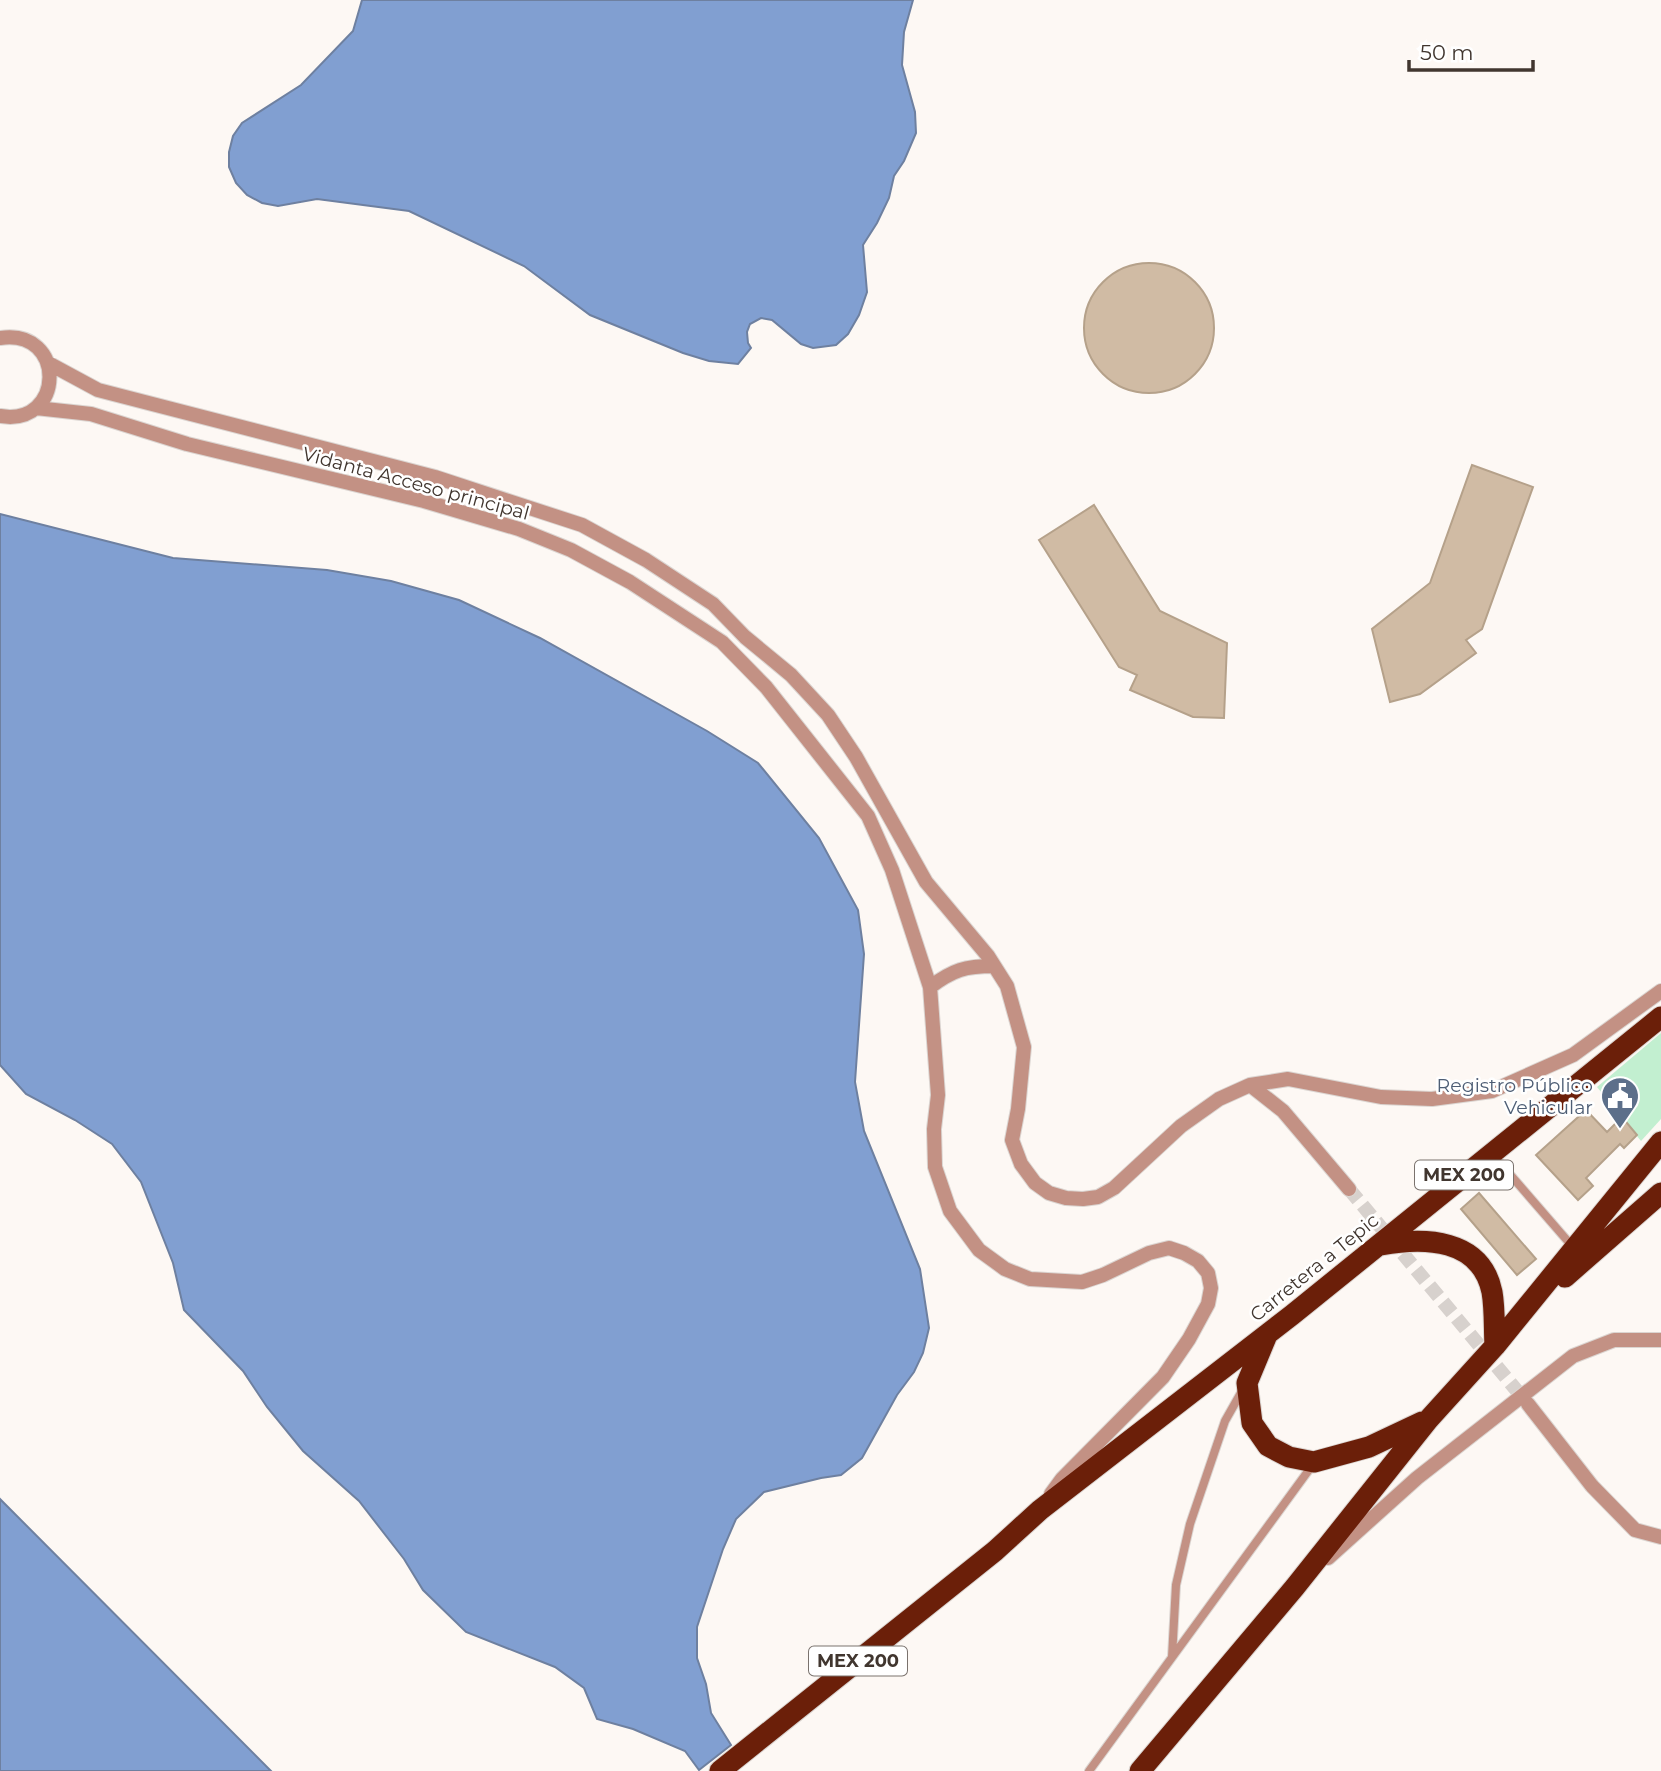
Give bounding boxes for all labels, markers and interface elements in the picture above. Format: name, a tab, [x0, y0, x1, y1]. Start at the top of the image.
scale bar	[1409, 28, 1533, 72]
text: 50 m	[1420, 40, 1474, 65]
street label: Vidanta Acceso principal	[300, 442, 532, 525]
place label: Registro Público Vehicular	[1436, 1074, 1593, 1119]
public building icon: Registro Público Vehicular	[1599, 1075, 1641, 1130]
road number: MEX 200	[1415, 1160, 1513, 1190]
street label: Carretera a Tepic	[1245, 1208, 1383, 1326]
road number: MEX 200	[809, 1646, 907, 1676]

